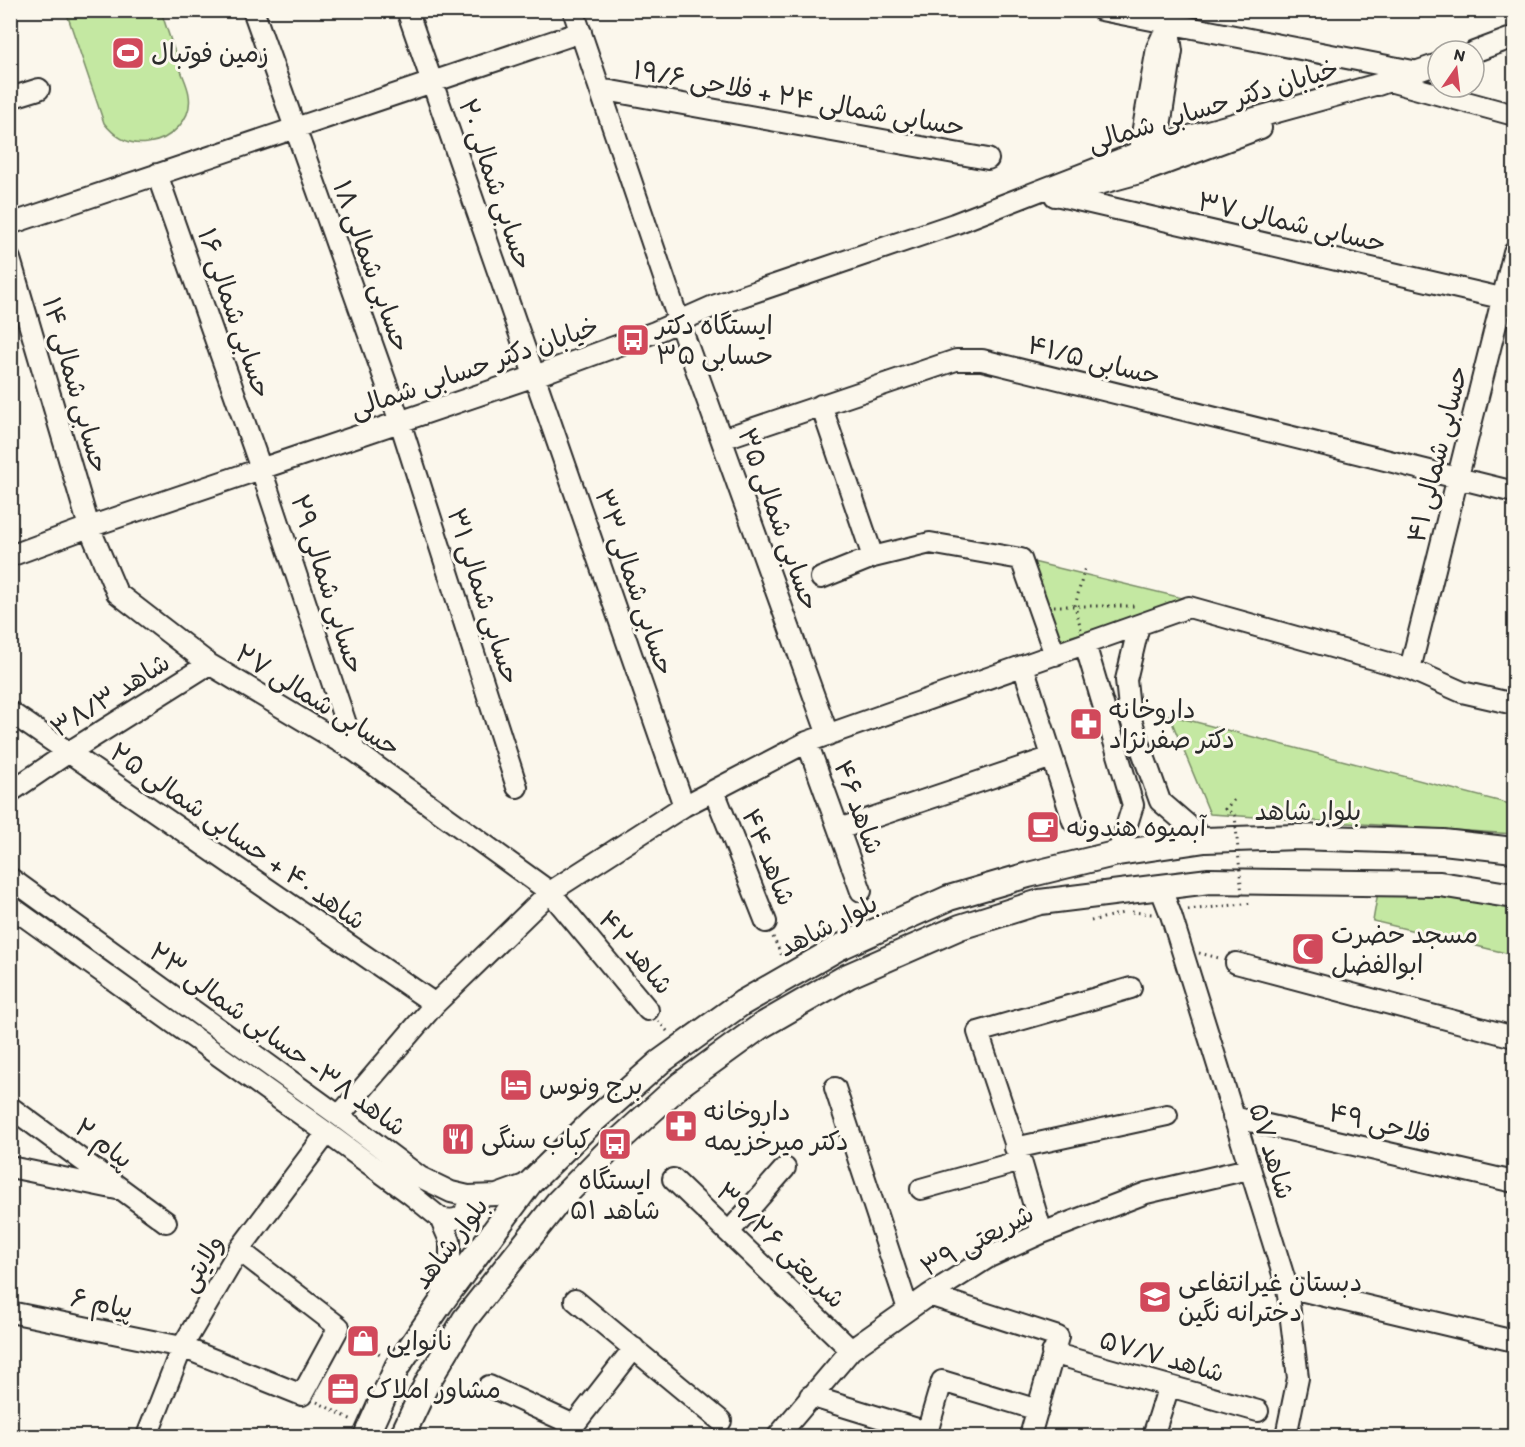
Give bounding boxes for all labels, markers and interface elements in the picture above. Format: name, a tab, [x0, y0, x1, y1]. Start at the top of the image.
sports icon: زمین فوتبال	[110, 35, 146, 71]
place label: زمین فوتبال	[151, 37, 269, 69]
north arrow	[1426, 39, 1486, 99]
text: N	[1452, 44, 1467, 65]
street label: خیابان دکتر حسابی شمالی	[1084, 52, 1343, 159]
street label: حسابی شمالی ۲۴ + فلاحی ۱۹/۶	[630, 53, 967, 144]
street label: حسابی شمالی ۲۰	[451, 94, 540, 274]
street label: حسابی شمالی ۱۸	[325, 176, 418, 356]
street label: حسابی شمالی ۳۷	[1195, 185, 1389, 260]
street label: حسابی شمالی ۱۶	[190, 224, 279, 403]
street label: حسابی شمالی ۱۴	[35, 293, 116, 477]
street label: خیابان دکتر حسابی شمالی	[345, 309, 603, 426]
place label: ایستگاه دکتر حسابی ۳۵	[654, 309, 773, 372]
bus stop icon: ایستگاه دکتر حسابی ۳۵	[615, 322, 651, 358]
street label: حسابی ۴۱/۵	[1024, 328, 1164, 393]
street label: حسابی شمالی ۴۱	[1400, 362, 1475, 546]
street label: حسابی شمالی ۳۵	[730, 423, 827, 615]
street label: حسابی شمالی ۳۳	[587, 485, 682, 680]
street label: حسابی شمالی ۲۹	[283, 490, 372, 678]
street label: حسابی شمالی ۳۱	[440, 504, 528, 688]
street label: حسابی شمالی ۲۷	[229, 636, 406, 764]
street label: شاهد ۳۸/۳	[44, 646, 176, 744]
place label: داروخانه دکتر صفرنژاد	[1109, 693, 1235, 755]
pharmacy icon: داروخانه دکتر صفرنژاد	[1068, 706, 1104, 742]
street label: شاهد ۴۰ + حسابی شمالی ۲۵	[103, 736, 372, 937]
street label: شاهد ۴۶	[827, 755, 891, 859]
street label: بلوار شاهد	[1255, 795, 1361, 827]
street label: شاهد ۴۴	[735, 804, 803, 910]
cafe icon: آبمیوه هندونه	[1025, 809, 1061, 845]
place label: آبمیوه هندونه	[1066, 811, 1208, 843]
street label: بلوار شاهد	[773, 886, 883, 964]
street label: شاهد ۴۲	[592, 903, 680, 1001]
place label: مسجد حضرت ابوالفضل	[1331, 918, 1478, 980]
mosque icon: مسجد حضرت ابوالفضل	[1290, 931, 1326, 967]
street label: شاهد ۳۸- حسابی شمالی ۲۳	[143, 935, 413, 1144]
hotel icon: برج ونوس	[498, 1067, 534, 1103]
place label: برج ونوس	[539, 1069, 643, 1103]
place label: داروخانه دکتر میرخزیمه	[704, 1095, 849, 1157]
street label: فلاحی ۴۹	[1325, 1096, 1434, 1151]
street label: شاهد ۵۷	[1242, 1099, 1302, 1203]
pharmacy icon: داروخانه دکتر میرخزیمه	[663, 1108, 699, 1144]
street label: پیام ۲	[66, 1111, 139, 1178]
restaurant icon: کباب سنگی	[440, 1121, 476, 1157]
place label: کباب سنگی	[481, 1123, 591, 1156]
bus stop icon: ایستگاه شاهد ۵۱	[597, 1126, 633, 1162]
place label: ایستگاه شاهد ۵۱	[570, 1164, 660, 1226]
street label: شریعتی ۳۹/۲۶	[709, 1175, 852, 1315]
street label: بلوار شاهد	[405, 1191, 495, 1295]
street label: شریعتی ۳۹	[915, 1197, 1039, 1284]
street label: ولایتی	[172, 1229, 231, 1298]
place label: دبستان غیرانتفاعی دخترانه نگین	[1178, 1266, 1362, 1328]
school or university icon: دبستان غیرانتفاعی دخترانه نگین	[1137, 1279, 1173, 1315]
street label: پیام ۶	[67, 1281, 136, 1329]
shop icon: نانوایی	[345, 1323, 381, 1359]
street label: شاهد ۵۷/۷	[1096, 1323, 1228, 1389]
place label: نانوایی	[386, 1325, 454, 1358]
office icon: مشاور املاک	[325, 1371, 361, 1407]
place label: مشاور املاک	[366, 1373, 501, 1405]

